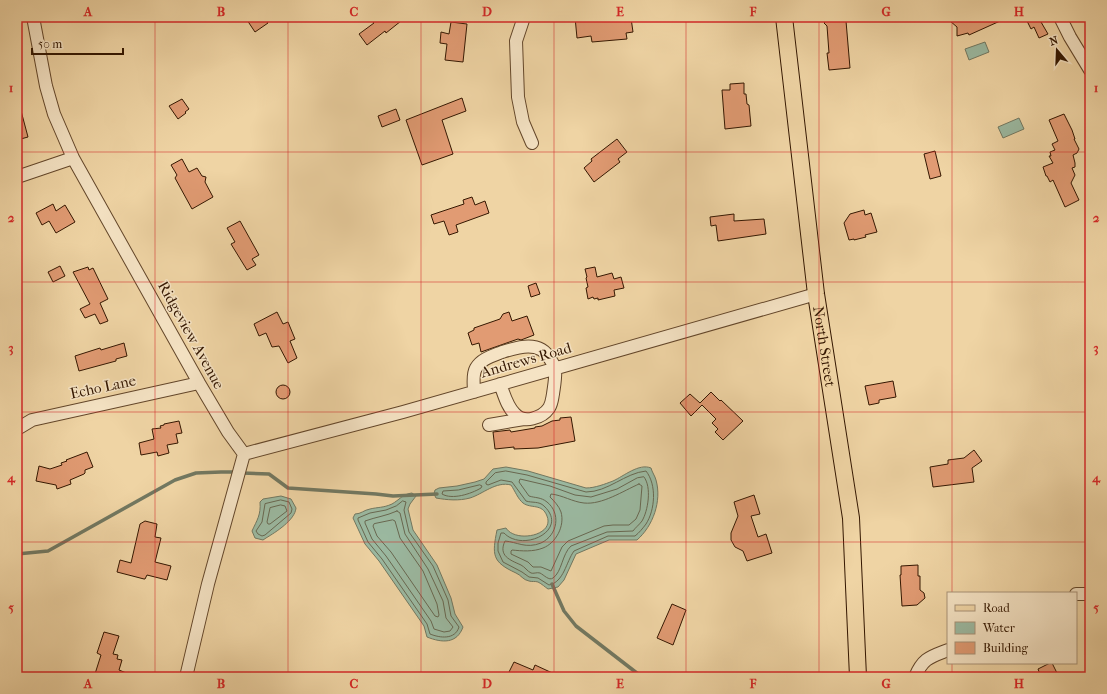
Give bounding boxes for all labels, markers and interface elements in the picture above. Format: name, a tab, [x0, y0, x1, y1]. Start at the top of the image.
text: A	[83, 4, 93, 19]
text: B	[217, 4, 226, 19]
text: C	[350, 4, 359, 19]
text: D	[482, 4, 492, 19]
text: E	[616, 4, 624, 19]
text: F	[749, 4, 757, 19]
text: G	[881, 4, 891, 19]
text: H	[1014, 4, 1025, 19]
scale bar	[32, 30, 123, 56]
north arrow	[1037, 30, 1077, 70]
text: N	[1048, 33, 1061, 49]
text: 50 m	[38, 37, 62, 51]
text: 1	[9, 80, 14, 95]
text: 1	[1094, 80, 1099, 95]
text: 2	[8, 210, 15, 225]
text: 2	[1093, 210, 1100, 225]
street label: Ridgeview Avenue	[154, 278, 228, 393]
street label: North Street	[809, 305, 840, 389]
street label: Andrews Road	[478, 338, 574, 382]
text: 3	[8, 340, 14, 356]
text: 3	[1093, 340, 1099, 356]
street label: Echo Lane	[68, 371, 138, 403]
text: 4	[6, 470, 16, 486]
text: 4	[1091, 470, 1101, 486]
legend	[947, 592, 1077, 664]
text: 5	[8, 600, 14, 615]
text: 5	[1093, 600, 1099, 615]
text: Road	[983, 601, 1010, 615]
text: Water	[982, 621, 1016, 635]
text: Building	[983, 641, 1028, 655]
text: A	[83, 676, 93, 691]
text: B	[217, 676, 226, 691]
text: C	[350, 676, 359, 691]
text: D	[482, 676, 492, 691]
text: E	[616, 676, 624, 691]
text: F	[749, 676, 757, 691]
text: G	[881, 676, 891, 691]
text: H	[1014, 676, 1025, 691]

